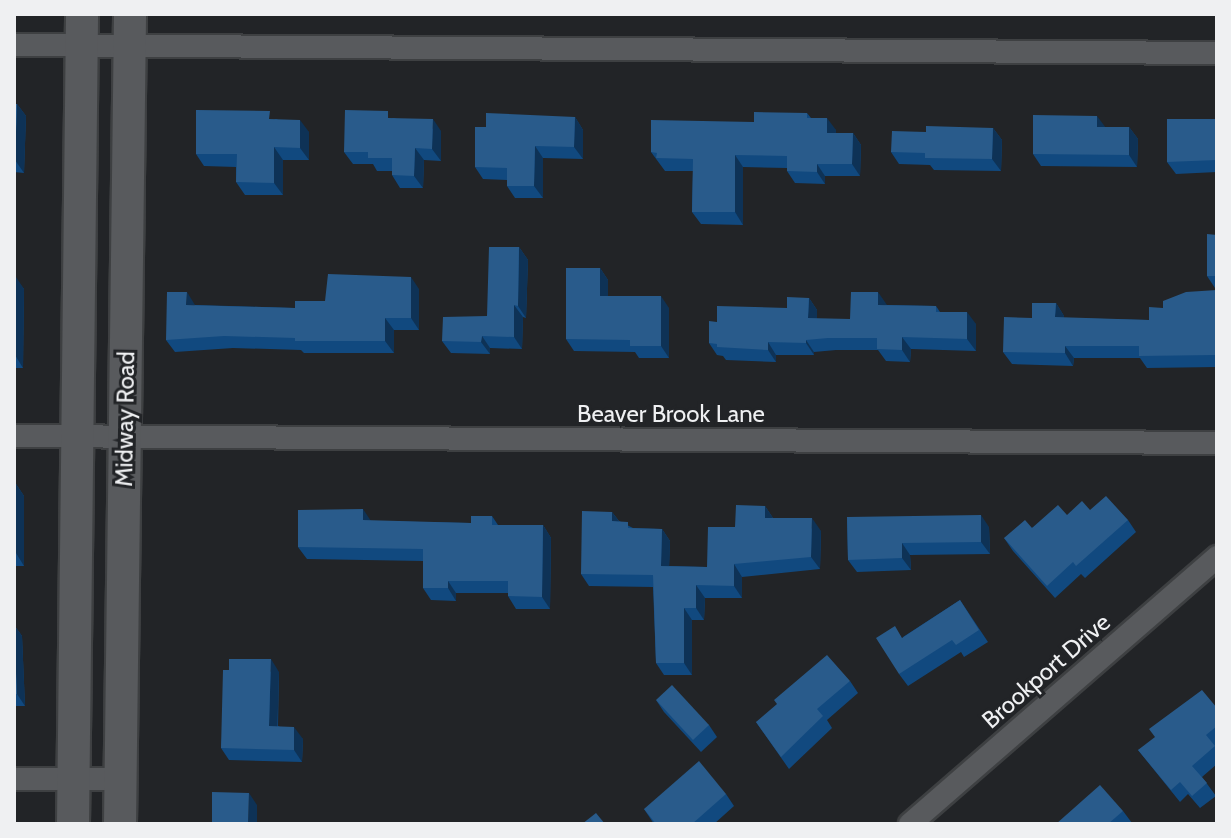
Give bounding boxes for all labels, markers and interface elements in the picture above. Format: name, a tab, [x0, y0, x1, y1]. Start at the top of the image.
street label: Midway Road	[109, 351, 141, 487]
street label: Beaver Brook Lane	[577, 400, 765, 428]
street label: Brookport Drive	[976, 608, 1116, 734]

